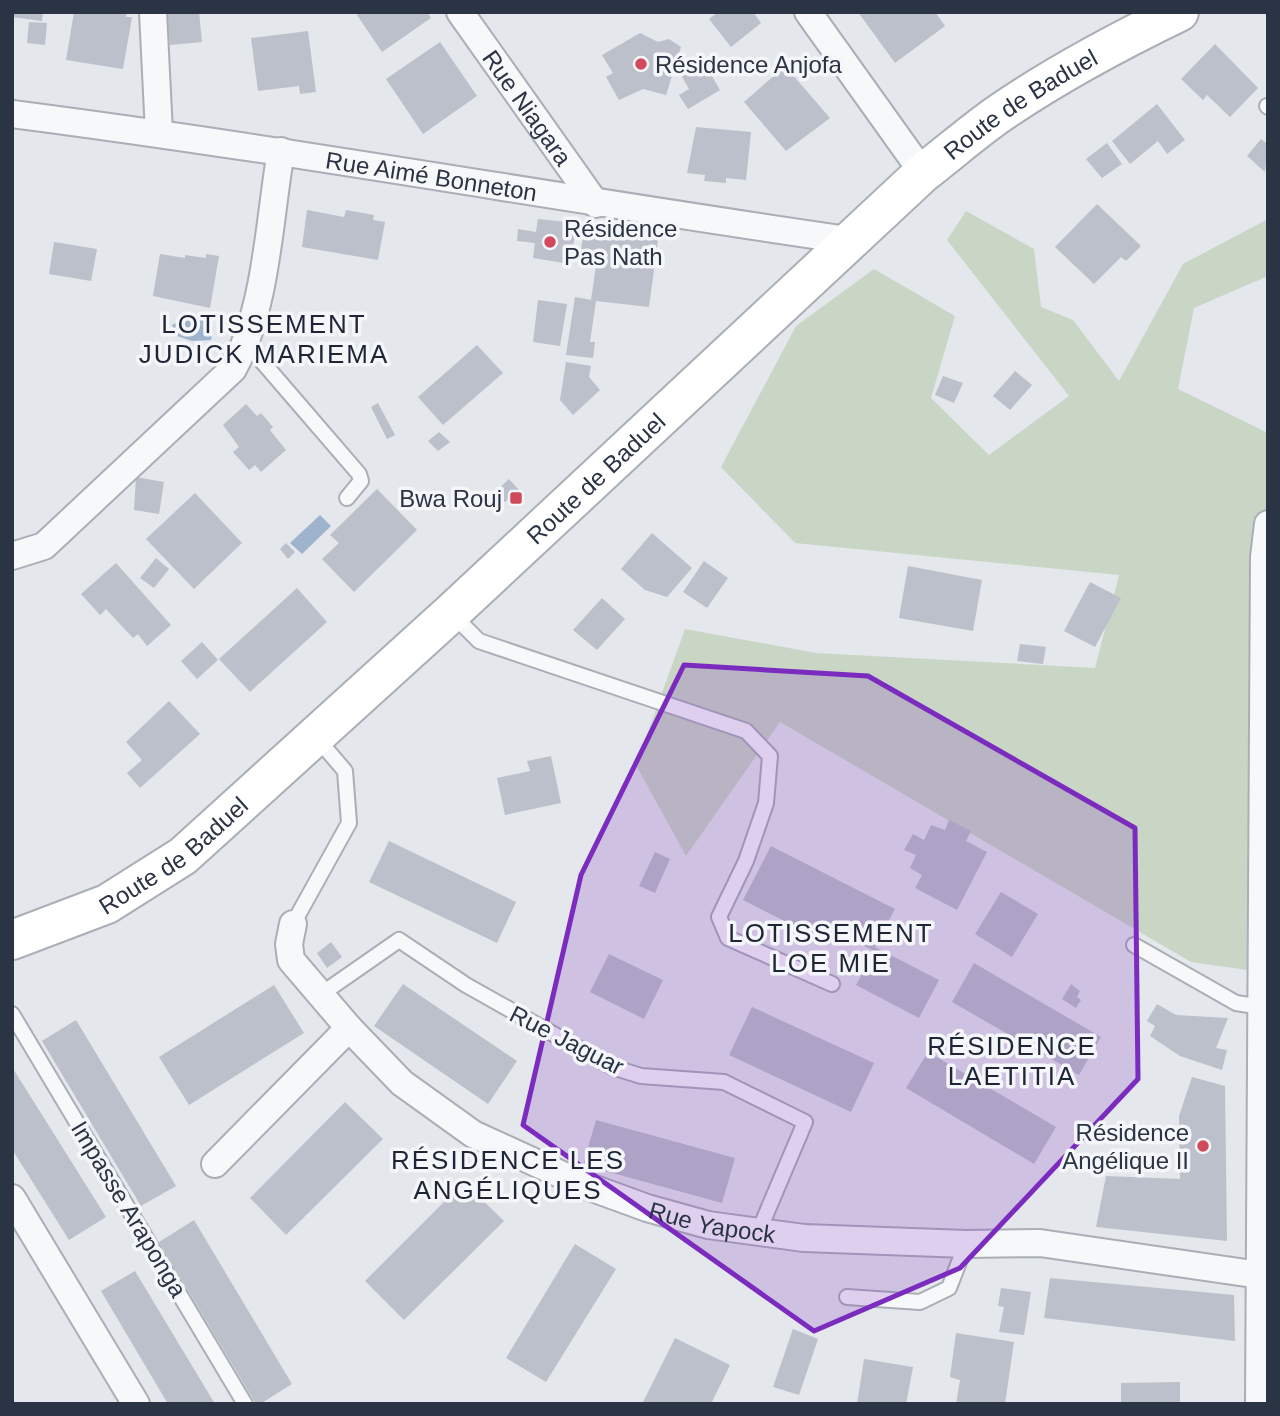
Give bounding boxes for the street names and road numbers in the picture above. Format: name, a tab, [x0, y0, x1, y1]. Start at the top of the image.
street label: Route de Baduel	[938, 43, 1102, 165]
street label: Rue Niagara	[478, 45, 578, 171]
street label: Rue Aimé Bonneton	[324, 146, 539, 206]
street label: Route de Baduel	[521, 407, 670, 549]
street label: Route de Baduel	[94, 791, 253, 919]
street label: Rue Jaguar	[506, 1000, 628, 1080]
street label: Impasse Araponga	[66, 1116, 192, 1302]
street label: Rue Yapock	[646, 1196, 778, 1248]

